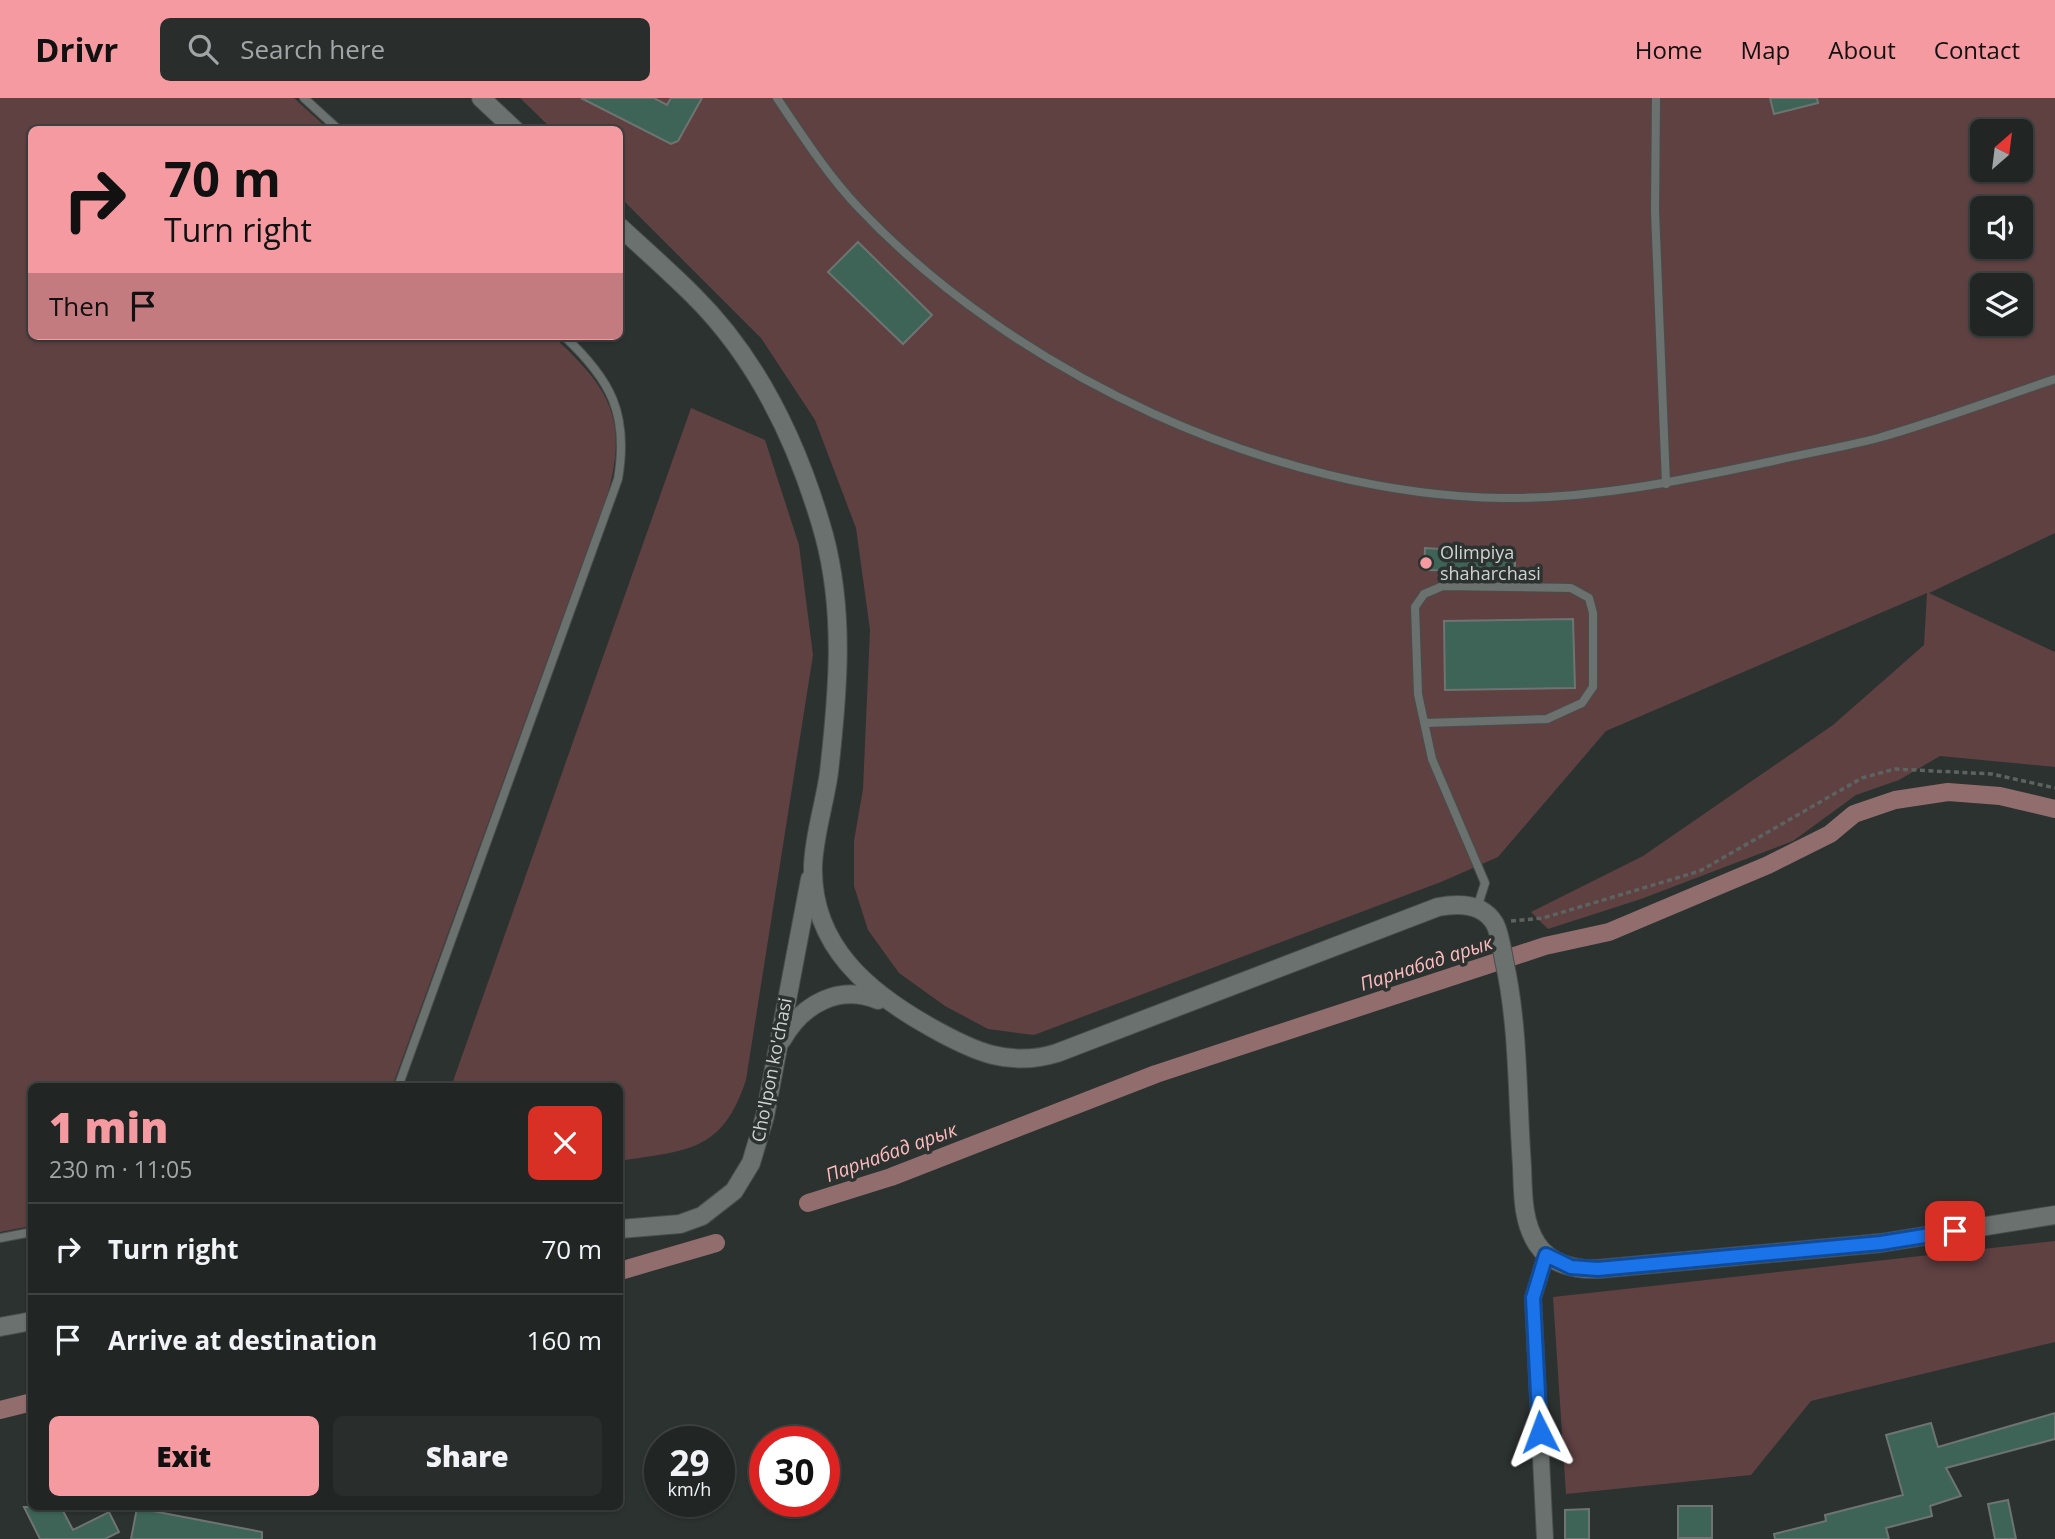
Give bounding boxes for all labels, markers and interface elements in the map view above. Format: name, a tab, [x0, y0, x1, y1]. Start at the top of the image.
search box	[160, 18, 650, 81]
text: Drivr	[35, 27, 118, 72]
icon: search	[184, 30, 222, 68]
text: Search here	[240, 31, 385, 67]
text: Home	[1635, 33, 1703, 66]
text: Map	[1741, 33, 1790, 66]
text: About	[1828, 33, 1896, 66]
text: Contact	[1934, 33, 2020, 66]
north arrow	[1970, 119, 2034, 182]
map controls	[1970, 119, 2033, 336]
text: 70 m	[164, 145, 281, 211]
icon: right	[49, 154, 140, 245]
button: sound	[1970, 196, 2033, 259]
text: Turn right	[164, 208, 312, 251]
button: layers	[1970, 273, 2033, 336]
icon: arrive	[124, 287, 162, 325]
text: Then	[49, 288, 110, 324]
place label: Olimpiya shaharchasi	[1440, 540, 1541, 585]
marker: Olimpiya shaharchasi	[1418, 555, 1434, 571]
water label: Парнабад арык	[1356, 929, 1496, 997]
street label: Cho'lpon ko'chasi	[745, 996, 797, 1144]
text: 1 min	[49, 1098, 168, 1155]
button: close	[528, 1106, 602, 1180]
water label: Парнабад арык	[822, 1116, 961, 1188]
text: 230 m · 11:05	[49, 1153, 192, 1185]
pin	[1925, 1201, 1985, 1261]
icon: arrive	[1936, 1212, 1974, 1250]
icon: right	[49, 1230, 87, 1268]
text: Turn right	[108, 1231, 239, 1267]
text: 70 m	[541, 1231, 602, 1267]
icon: arrive	[49, 1321, 87, 1359]
text: Arrive at destination	[108, 1322, 377, 1358]
text: 160 m	[527, 1322, 602, 1358]
position arrow	[1503, 1395, 1577, 1469]
button: Exit	[49, 1416, 319, 1496]
button: Share	[333, 1416, 602, 1496]
speed limit sign: 30	[749, 1426, 840, 1517]
text: 29	[669, 1439, 710, 1486]
text: km/h	[668, 1477, 711, 1501]

